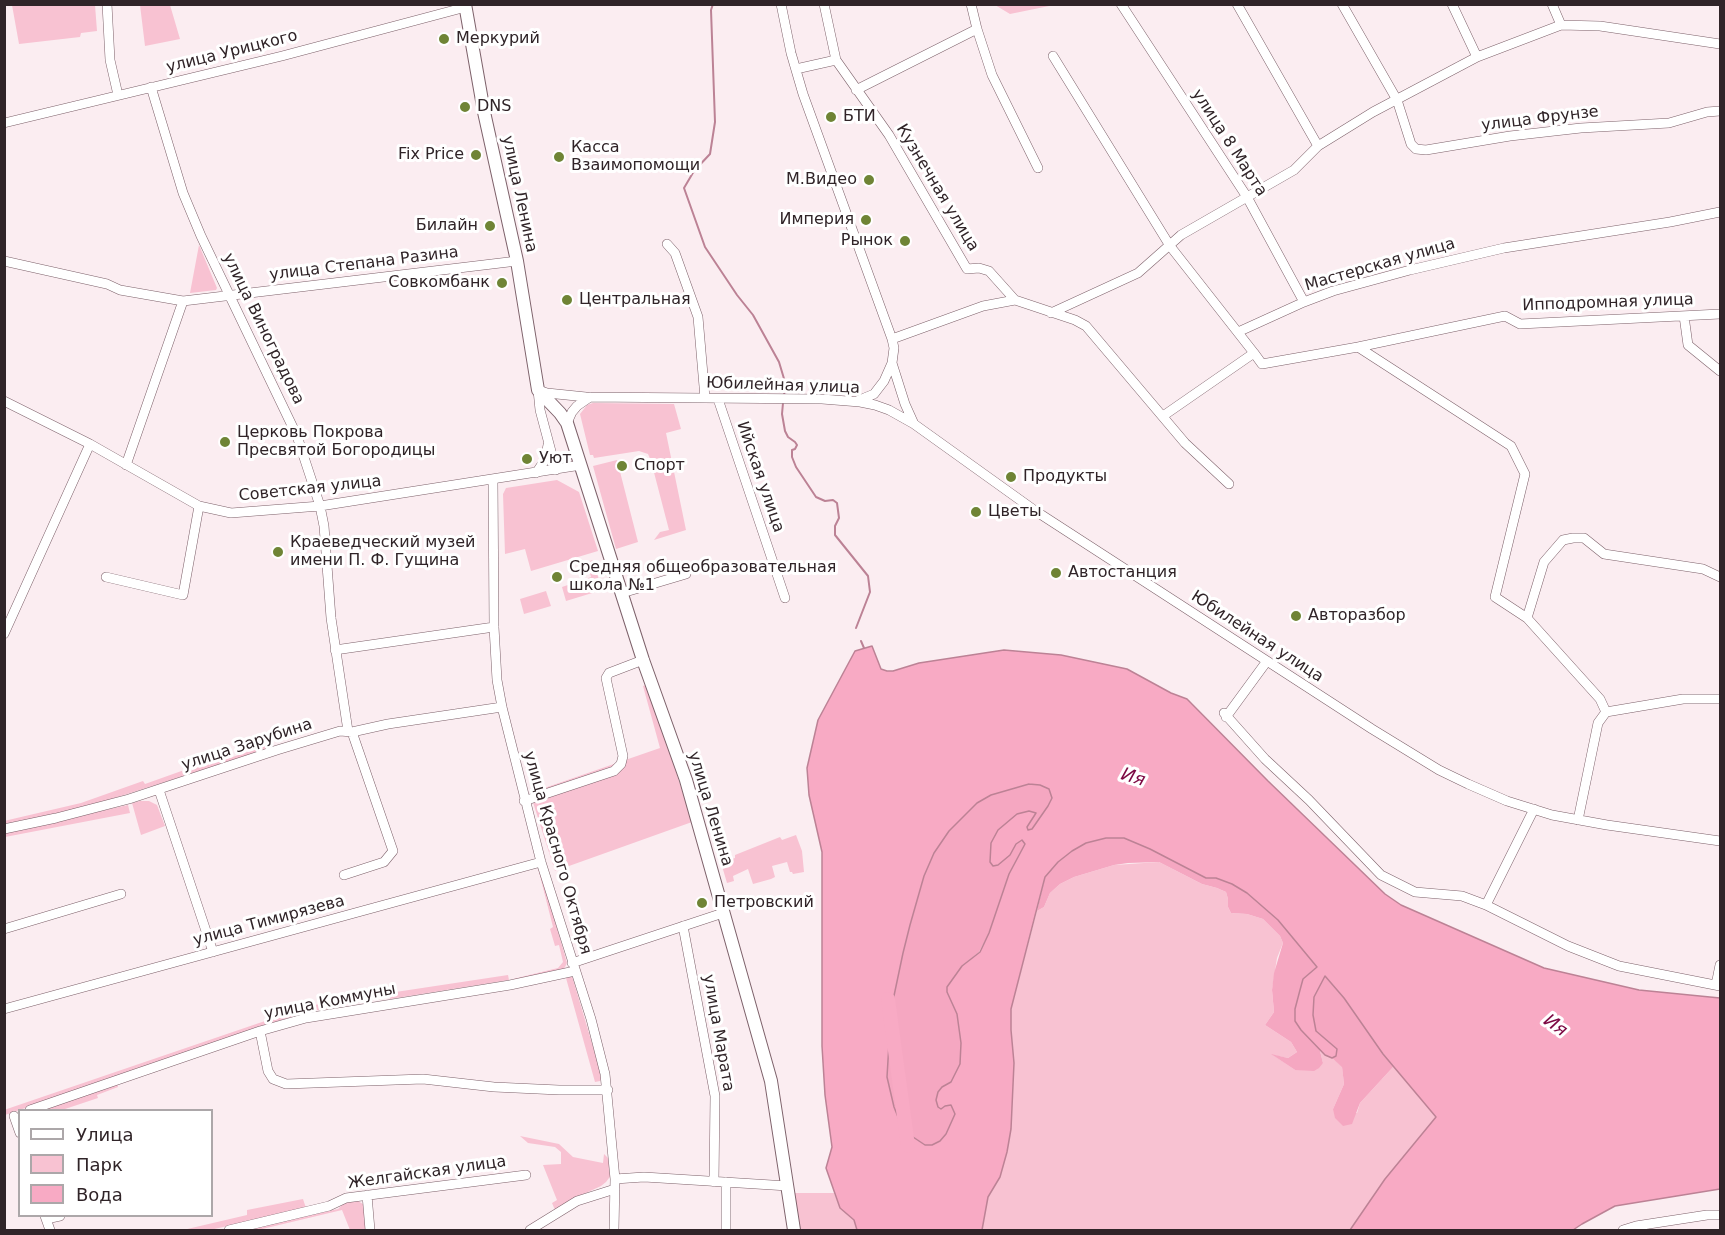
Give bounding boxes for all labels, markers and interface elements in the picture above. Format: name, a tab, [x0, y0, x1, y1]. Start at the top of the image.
street label: улица Урицкого	[164, 26, 300, 78]
place label: Меркурий	[456, 29, 540, 49]
marker: Меркурий	[437, 32, 451, 46]
street label: улица 8 Марта	[1187, 86, 1271, 200]
place label: DNS	[477, 97, 511, 117]
marker: DNS	[458, 100, 472, 114]
street label: улица Фрунзе	[1480, 102, 1600, 136]
place label: БТИ	[843, 107, 876, 127]
marker: БТИ	[824, 110, 838, 124]
street label: Кузнечная улица	[891, 121, 983, 255]
street label: улица Ленина	[497, 134, 541, 254]
place label: Касса Взаимопомощи	[571, 138, 700, 176]
place label: Fix Price	[398, 145, 464, 165]
marker: Fix Price	[469, 148, 483, 162]
marker: Касса Взаимопомощи	[552, 150, 566, 164]
place label: М.Видео	[786, 170, 857, 190]
marker: М.Видео	[862, 173, 876, 187]
place label: Империя	[779, 210, 854, 230]
marker: Империя	[859, 213, 873, 227]
place label: Билайн	[416, 216, 478, 236]
marker: Билайн	[483, 219, 497, 233]
place label: Рынок	[841, 231, 893, 251]
marker: Рынок	[898, 234, 912, 248]
street label: Мастерская улица	[1303, 234, 1457, 296]
street label: улица Степана Разина	[268, 243, 460, 285]
street label: улица Виноградова	[218, 250, 308, 408]
place label: Совкомбанк	[388, 273, 490, 293]
marker: Совкомбанк	[495, 276, 509, 290]
place label: Центральная	[579, 290, 691, 310]
street label: Ипподромная улица	[1522, 290, 1694, 316]
marker: Центральная	[560, 293, 574, 307]
street label: Юбилейная улица	[706, 374, 860, 398]
street label: Ийская улица	[732, 419, 788, 535]
place label: Церковь Покрова Пресвятой Богородицы	[237, 423, 435, 461]
marker: Церковь Покрова Пресвятой Богородицы	[218, 435, 232, 449]
place label: Уют	[539, 449, 572, 469]
marker: Уют	[520, 452, 534, 466]
place label: Спорт	[634, 456, 685, 476]
marker: Спорт	[615, 459, 629, 473]
place label: Продукты	[1023, 467, 1107, 487]
marker: Продукты	[1004, 470, 1018, 484]
street label: Советская улица	[238, 472, 382, 506]
place label: Цветы	[988, 502, 1042, 522]
marker: Цветы	[969, 505, 983, 519]
place label: Краеведческий музей имени П. Ф. Гущина	[290, 533, 475, 571]
marker: Краеведческий музей имени П. Ф. Гущина	[271, 545, 285, 559]
place label: Средняя общеобразовательная школа №1	[569, 558, 836, 596]
place label: Автостанция	[1068, 563, 1177, 583]
marker: Автостанция	[1049, 566, 1063, 580]
marker: Средняя общеобразовательная школа №1	[550, 570, 564, 584]
street label: Юбилейная улица	[1187, 587, 1327, 687]
place label: Авторазбор	[1308, 606, 1406, 626]
marker: Авторазбор	[1289, 609, 1303, 623]
street label: улица Зарубина	[179, 715, 315, 775]
street label: улица Красного Октября	[519, 749, 595, 957]
street label: улица Ленина	[683, 749, 737, 869]
water label: Ия	[1118, 764, 1148, 792]
street label: улица Тимирязева	[191, 892, 347, 950]
place label: Петровский	[714, 893, 814, 913]
marker: Петровский	[695, 896, 709, 910]
street label: улица Марата	[698, 973, 738, 1093]
street label: улица Коммуны	[263, 980, 397, 1024]
water label: Ия	[1539, 1010, 1571, 1042]
legend	[18, 1109, 213, 1217]
text: Улица	[76, 1124, 133, 1145]
street label: Желгайская улица	[347, 1152, 507, 1194]
text: Парк	[76, 1154, 123, 1175]
text: Вода	[76, 1184, 123, 1205]

